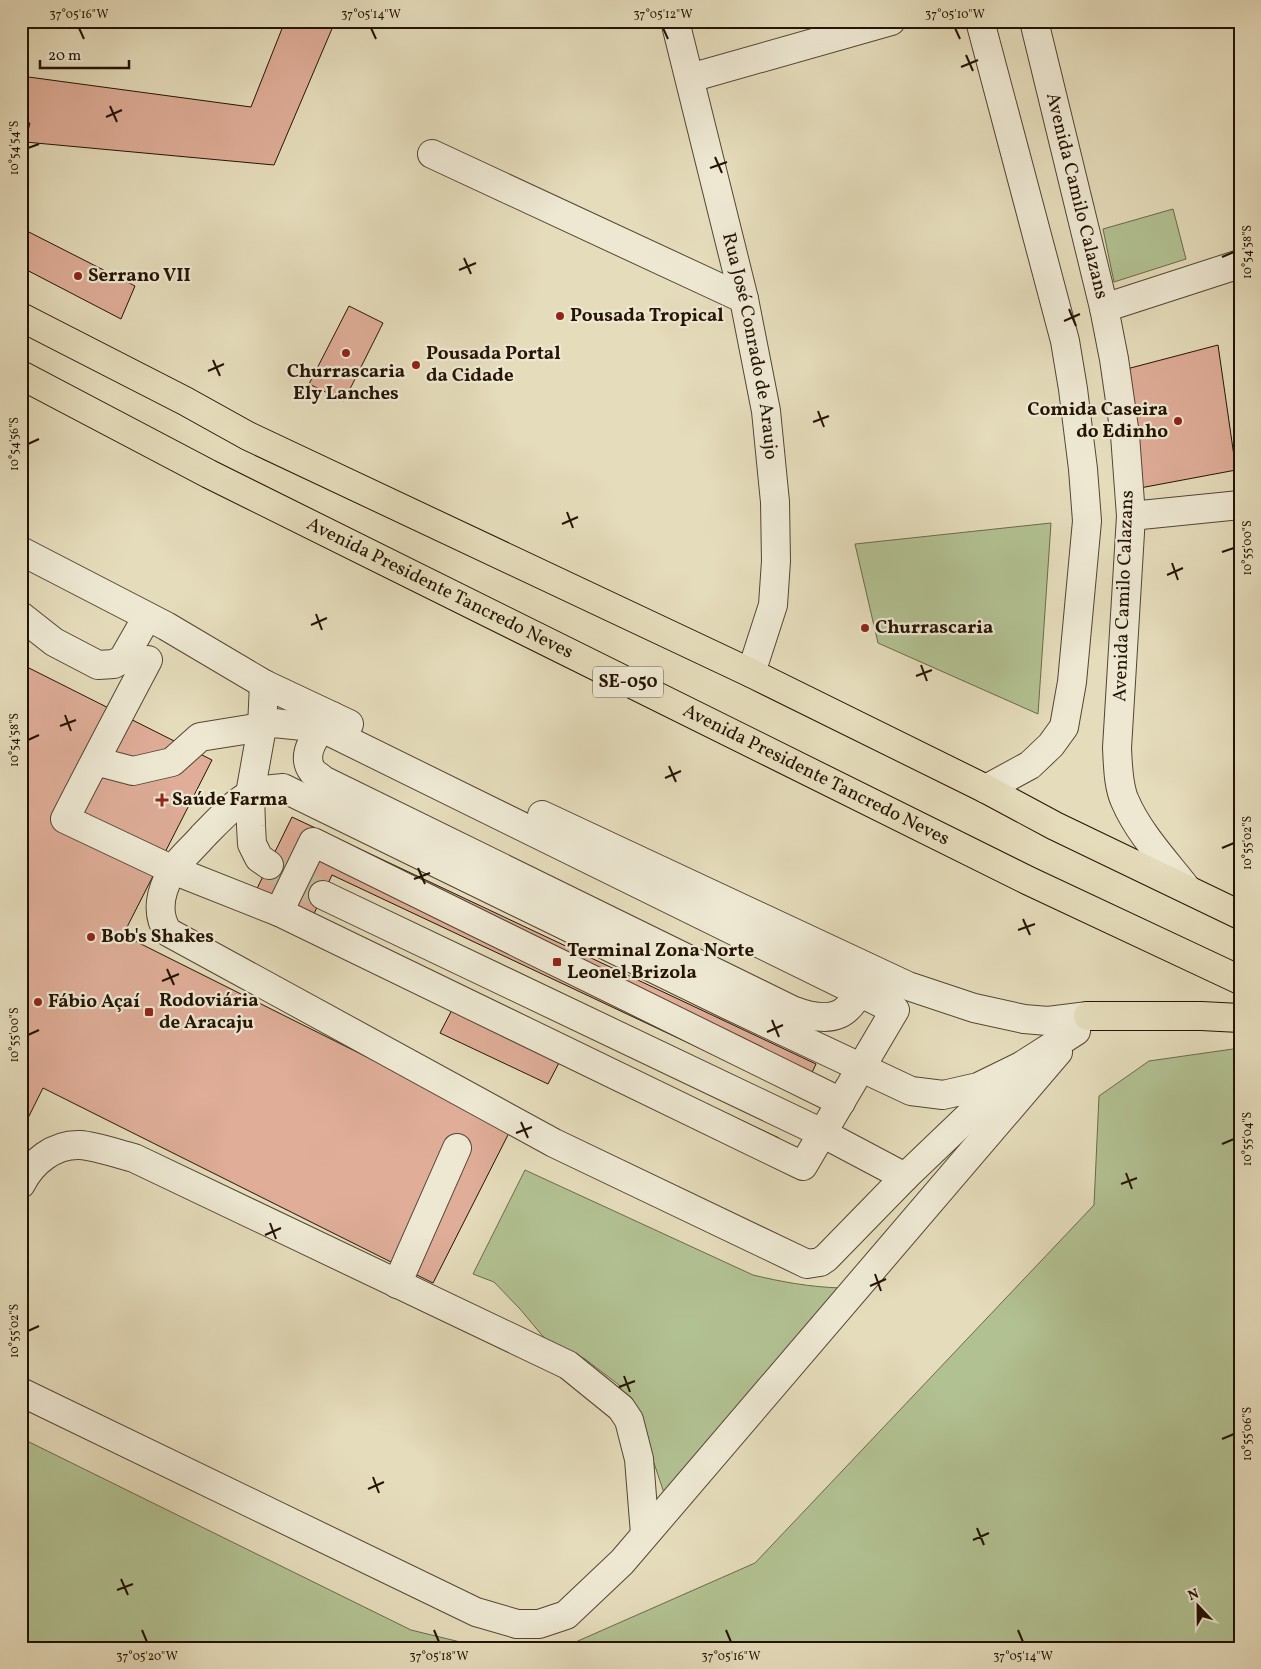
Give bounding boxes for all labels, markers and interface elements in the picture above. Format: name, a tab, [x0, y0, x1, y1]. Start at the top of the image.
text: 37°05'16"W	[50, 7, 108, 23]
text: 37°05'14"W	[341, 7, 401, 23]
text: 37°05'12"W	[633, 7, 693, 23]
text: 37°05'10"W	[925, 7, 985, 23]
scale bar	[40, 38, 129, 70]
text: 20 m	[48, 46, 81, 67]
street label: Avenida Camilo Calazans	[1039, 90, 1114, 302]
text: 10°54'54"S	[7, 121, 23, 175]
text: 10°54'58"S	[1240, 225, 1256, 279]
street label: Rua José Conrado de Araujo	[715, 230, 784, 461]
place label: Serrano VII	[88, 263, 191, 289]
marker: Serrano VII	[72, 270, 84, 282]
place label: Pousada Tropical	[570, 303, 724, 329]
marker: Pousada Tropical	[554, 310, 566, 322]
place label: Pousada Portal da Cidade	[426, 341, 561, 389]
marker: Churrascaria Ely Lanches	[340, 347, 352, 359]
place label: Churrascaria Ely Lanches	[287, 359, 405, 407]
marker: Pousada Portal da Cidade	[410, 359, 422, 371]
place label: Comida Caseira do Edinho	[1027, 397, 1168, 445]
marker: Comida Caseira do Edinho	[1172, 415, 1184, 427]
text: 10°54'56"S	[7, 417, 23, 471]
street label: Avenida Camilo Calazans	[1107, 490, 1141, 702]
street label: Avenida Presidente Tancredo Neves	[302, 511, 577, 666]
text: 10°55'00"S	[1240, 520, 1256, 576]
place label: Churrascaria	[875, 615, 993, 641]
marker: Churrascaria	[859, 622, 871, 634]
road number: SE-050	[593, 666, 663, 698]
street label: Avenida Presidente Tancredo Neves	[678, 698, 954, 852]
text: 10°54'58"S	[7, 713, 23, 767]
place label: Saúde Farma	[172, 787, 288, 813]
marker: Saúde Farma	[156, 794, 168, 806]
text: 10°55'02"S	[1240, 816, 1256, 870]
place label: Bob's Shakes	[101, 924, 214, 950]
marker: Bob's Shakes	[85, 931, 97, 943]
place label: Terminal Zona Norte Leonel Brizola	[567, 938, 754, 986]
marker: Terminal Zona Norte Leonel Brizola	[551, 956, 563, 968]
place label: Rodoviária de Aracaju	[159, 988, 259, 1036]
place label: Fábio Açaí	[48, 989, 140, 1015]
marker: Fábio Açaí	[32, 996, 44, 1008]
marker: Rodoviária de Aracaju	[143, 1006, 155, 1018]
text: 10°55'00"S	[7, 1007, 23, 1063]
text: 10°55'04"S	[1240, 1112, 1256, 1166]
text: 10°55'02"S	[7, 1304, 23, 1358]
text: 10°55'06"S	[1240, 1407, 1256, 1461]
north arrow	[1174, 1582, 1224, 1632]
text: N	[1185, 1585, 1202, 1606]
text: 37°05'20"W	[116, 1649, 178, 1665]
text: 37°05'18"W	[410, 1649, 468, 1665]
text: 37°05'16"W	[702, 1649, 760, 1665]
text: 37°05'14"W	[993, 1649, 1053, 1665]

